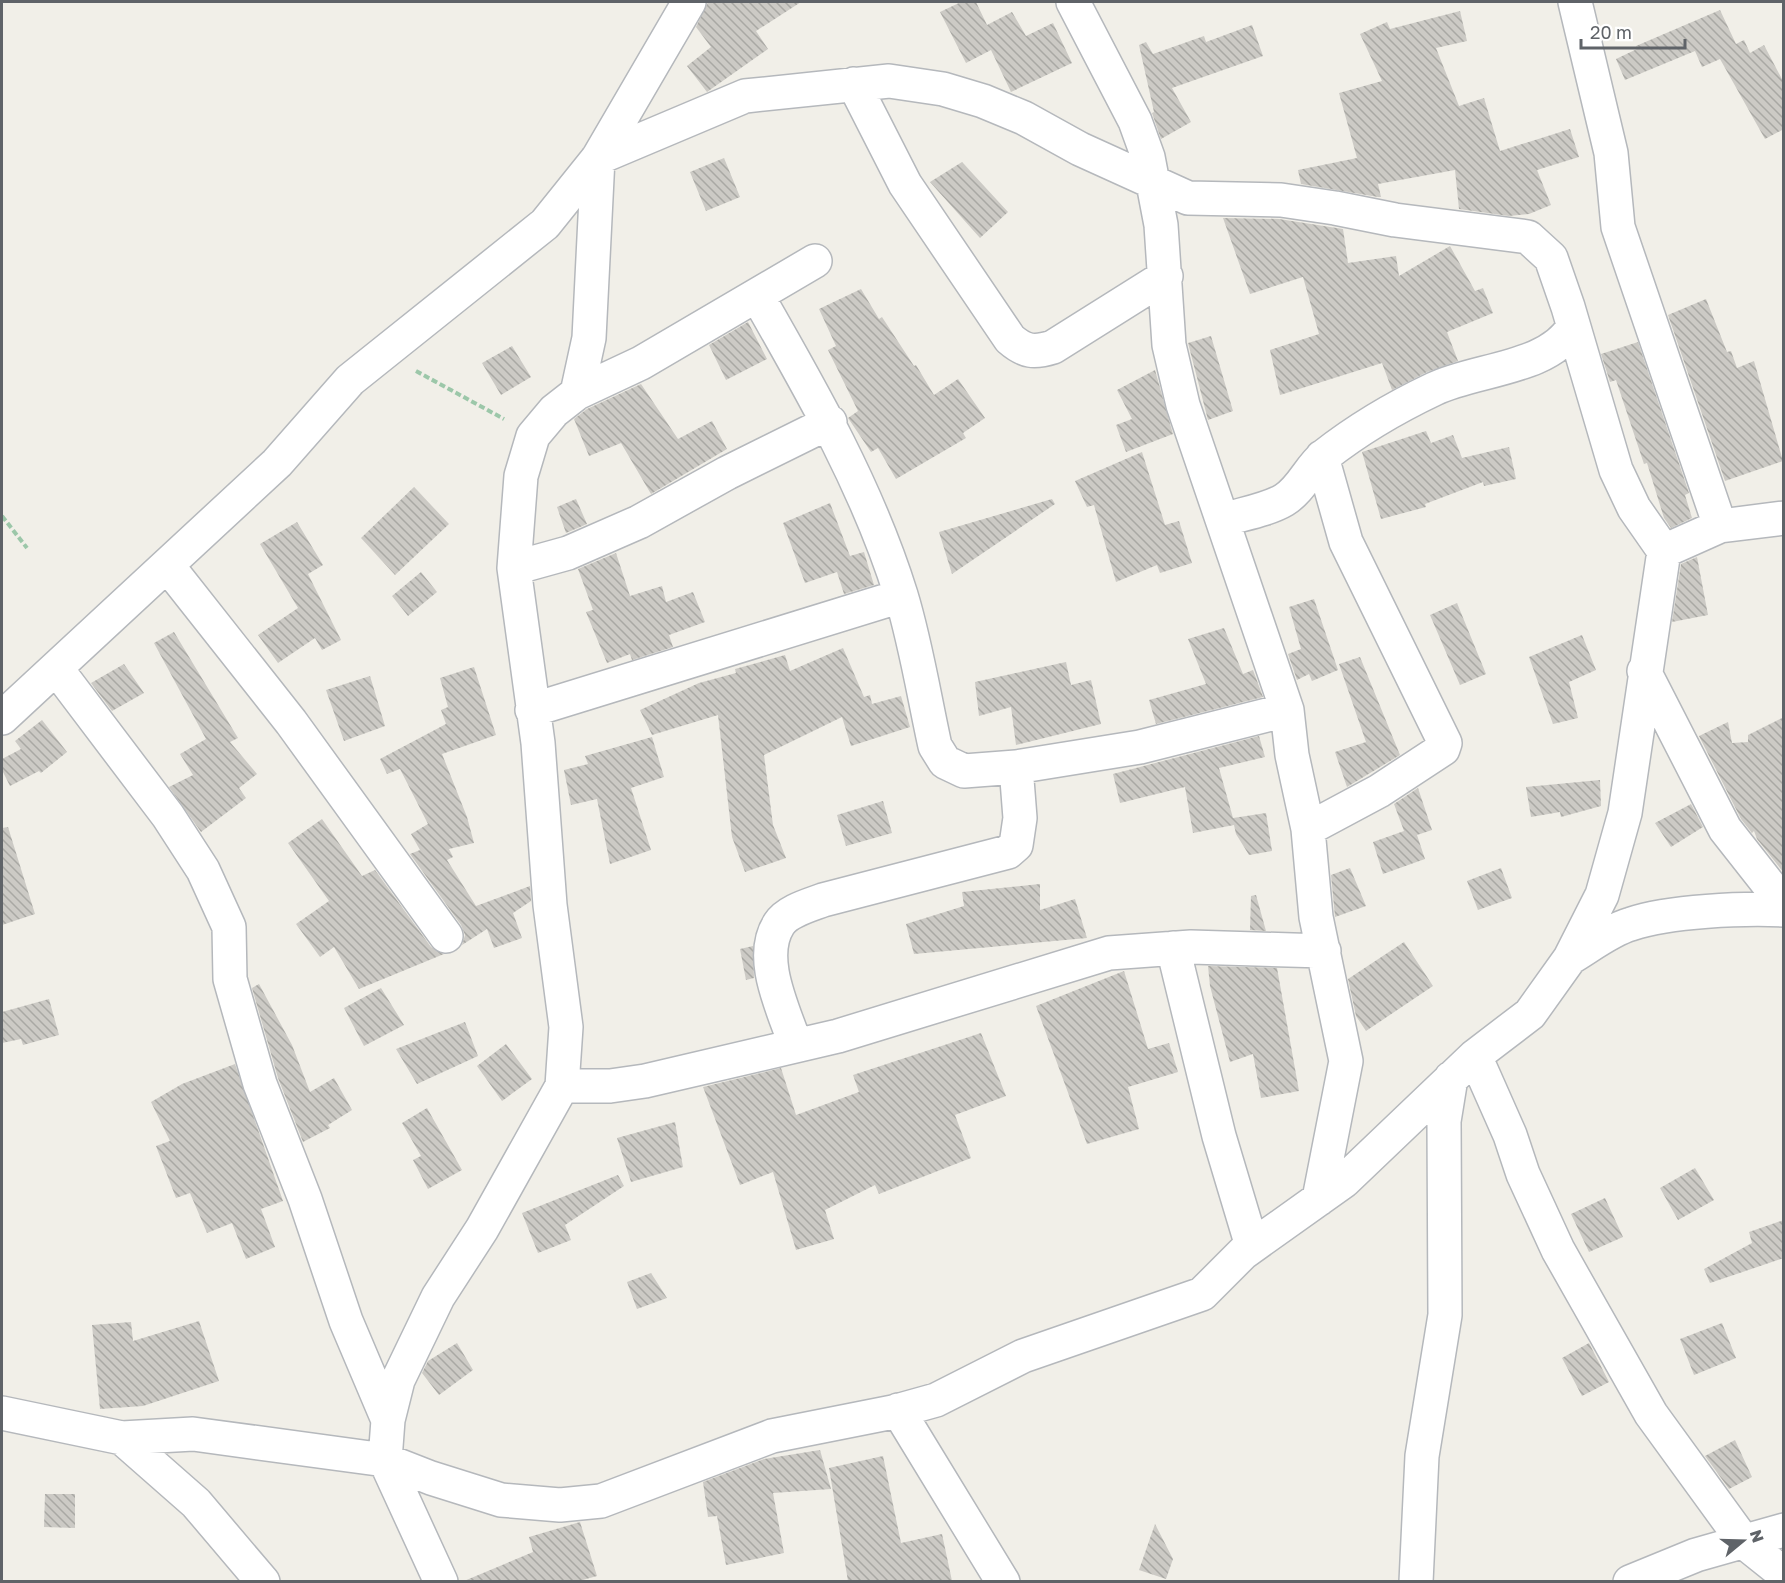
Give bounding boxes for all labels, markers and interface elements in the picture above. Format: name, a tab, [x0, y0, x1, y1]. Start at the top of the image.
scale bar	[1581, 12, 1684, 50]
text: 20 m	[1590, 21, 1632, 43]
north arrow	[1713, 1511, 1773, 1571]
text: N	[1746, 1527, 1769, 1545]

